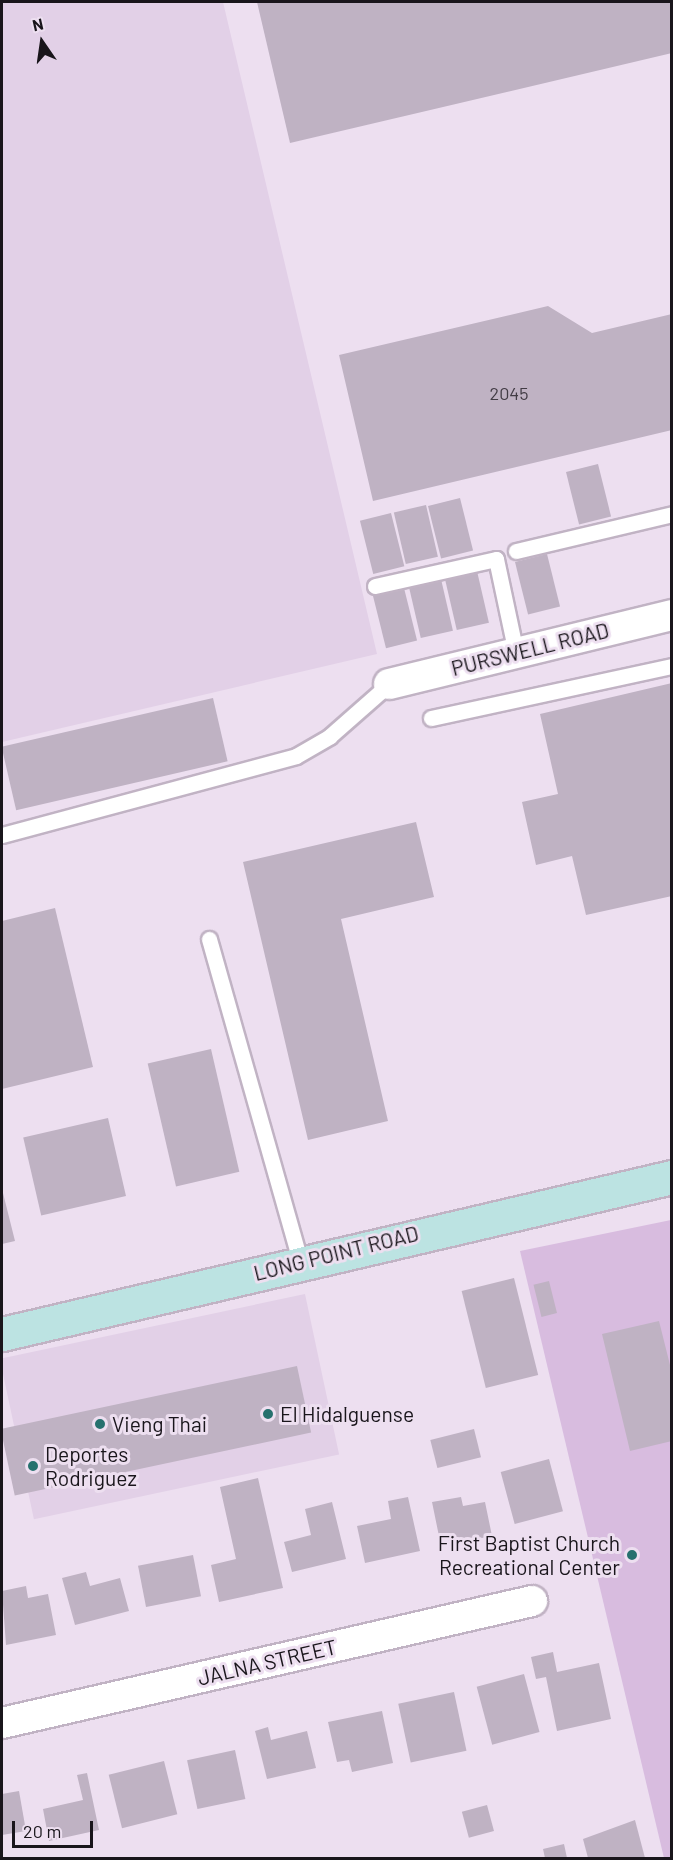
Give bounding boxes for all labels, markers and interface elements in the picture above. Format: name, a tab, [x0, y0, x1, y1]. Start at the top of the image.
north arrow	[12, 12, 72, 72]
text: N	[31, 14, 45, 34]
house number: 2045	[490, 382, 528, 404]
street label: PURSWELL ROAD	[449, 617, 611, 681]
street label: LONG POINT ROAD	[251, 1220, 421, 1286]
place label: El Hidalguense	[280, 1401, 414, 1427]
marker: El Hidalguense	[261, 1407, 275, 1421]
place label: Vieng Thai	[112, 1411, 207, 1437]
marker: Vieng Thai	[93, 1417, 107, 1431]
place label: Deportes Rodriguez	[45, 1441, 137, 1491]
marker: Deportes Rodriguez	[26, 1459, 40, 1473]
place label: First Baptist Church Recreational Center	[438, 1530, 620, 1580]
marker: First Baptist Church Recreational Center	[625, 1548, 639, 1562]
street label: JALNA STREET	[195, 1634, 339, 1690]
scale bar	[15, 1809, 96, 1847]
text: 20 m	[23, 1820, 61, 1842]

